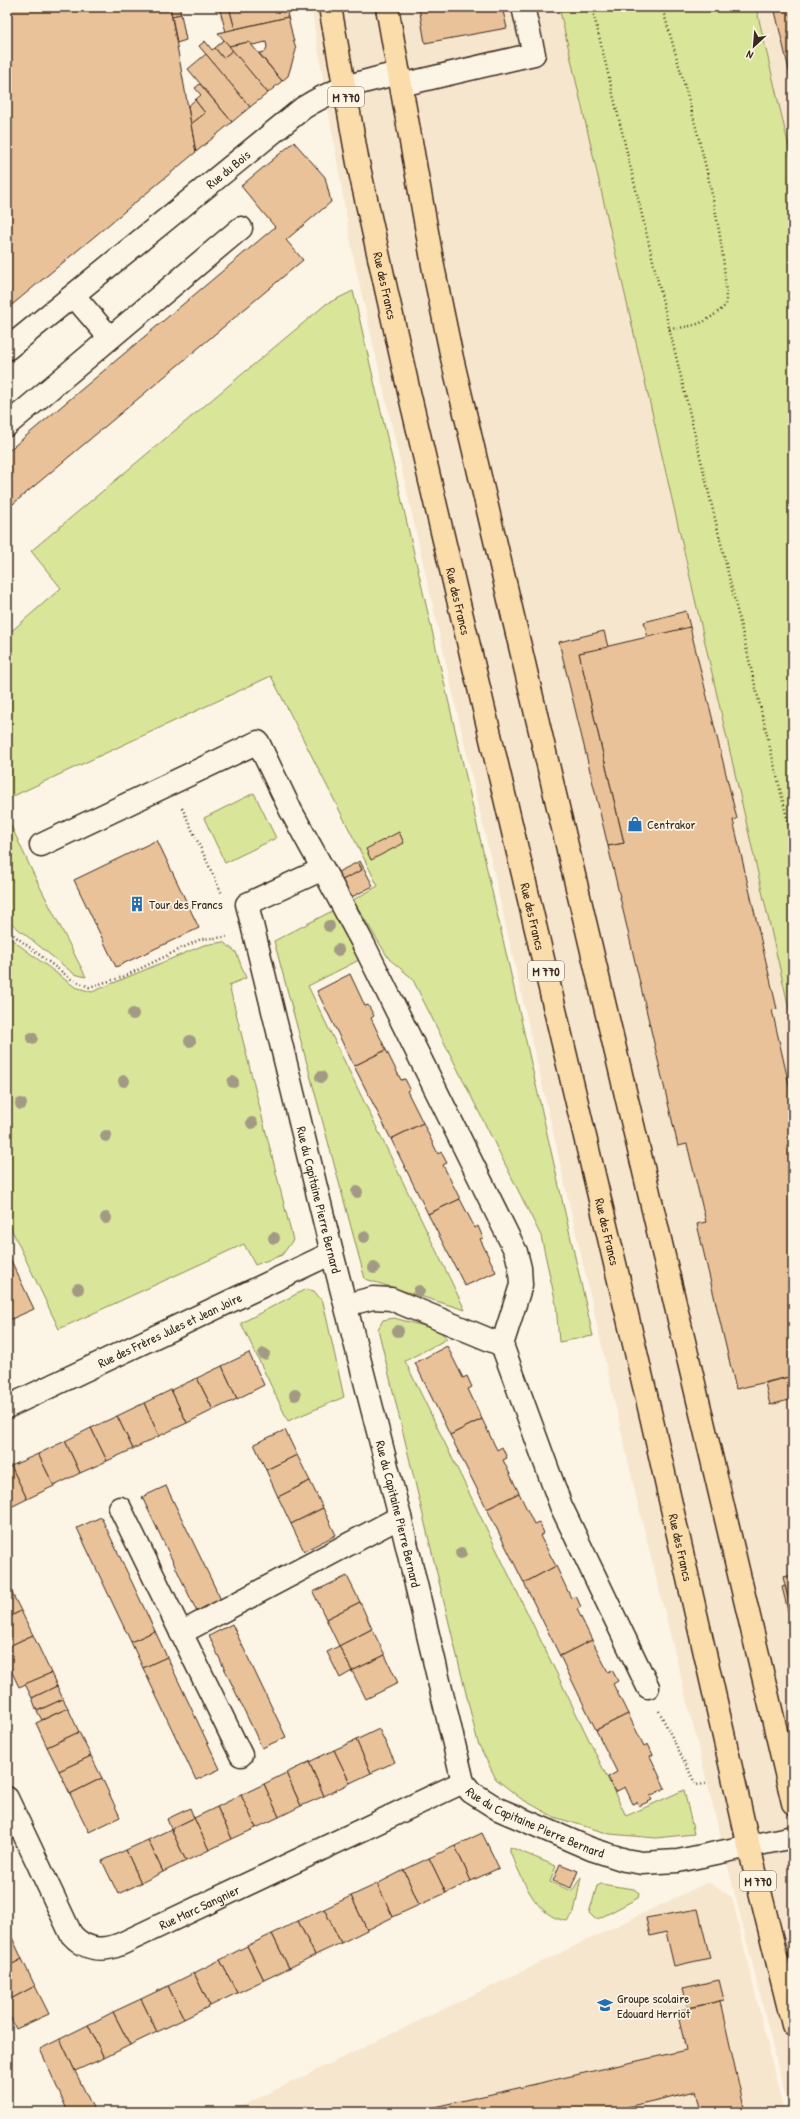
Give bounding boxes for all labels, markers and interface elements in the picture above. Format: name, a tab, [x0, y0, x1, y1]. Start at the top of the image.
north arrow	[734, 26, 774, 66]
text: N	[744, 47, 755, 63]
road number: M 770	[328, 87, 364, 107]
street label: Rue du Bois	[202, 146, 254, 193]
street label: Rue des Francs	[369, 250, 402, 321]
street label: Rue des Francs	[442, 566, 475, 637]
shop icon: Centrakor	[626, 815, 644, 833]
place label: Centrakor	[647, 815, 695, 833]
street label: Rue des Francs	[516, 881, 550, 952]
building icon: Tour des Francs	[128, 895, 146, 913]
place label: Tour des Francs	[149, 895, 223, 913]
road number: M 770	[528, 961, 564, 981]
street label: Rue du Capitaine Pierre Bernard	[292, 1125, 346, 1275]
street label: Rue des Francs	[591, 1196, 624, 1267]
street label: Rue des Frères Jules et Jean Joire	[95, 1288, 245, 1372]
street label: Rue du Capitaine Pierre Bernard	[372, 1439, 425, 1589]
street label: Rue des Francs	[664, 1512, 697, 1583]
street label: Rue du Capitaine Pierre Bernard	[462, 1783, 607, 1862]
road number: M 770	[740, 1871, 776, 1891]
street label: Rue Marc Sangnier	[156, 1880, 242, 1934]
place label: Groupe scolaire Edouard Herriot	[617, 1989, 691, 2022]
school or university icon: Groupe scolaire Edouard Herriot	[596, 1996, 614, 2014]

